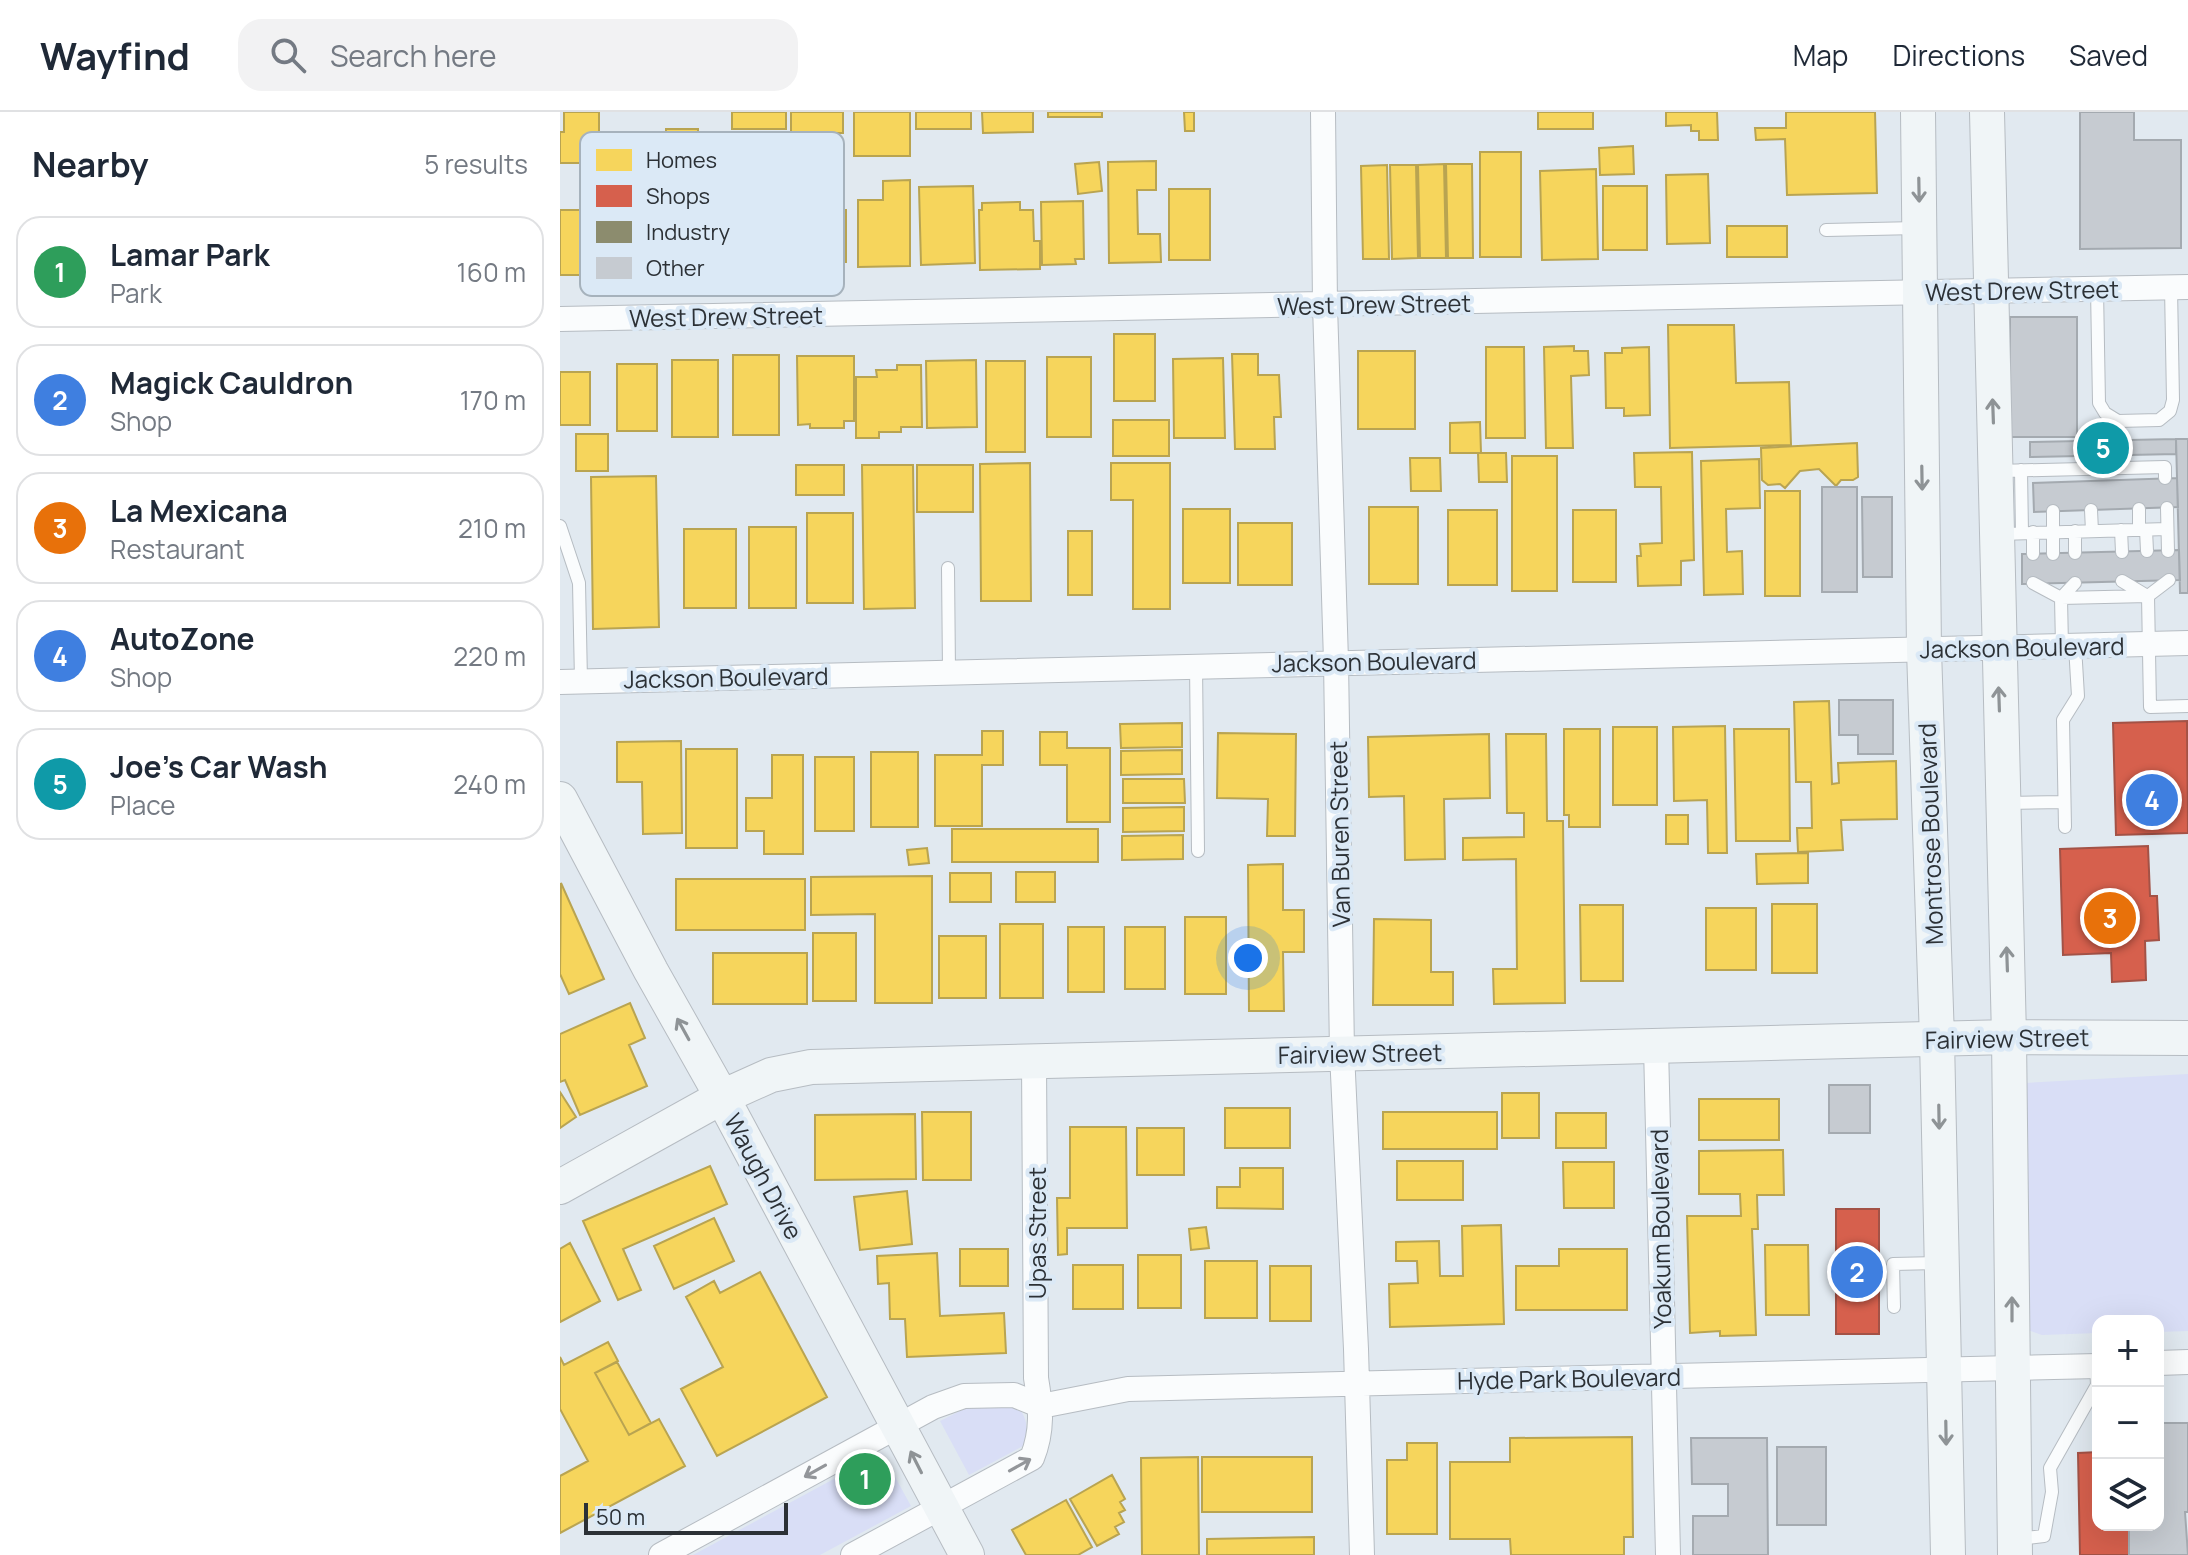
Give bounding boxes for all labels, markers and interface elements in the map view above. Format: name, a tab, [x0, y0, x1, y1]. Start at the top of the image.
search box	[238, 19, 798, 91]
text: Wayfind	[40, 29, 190, 81]
icon: search	[266, 33, 310, 77]
text: Search here	[330, 35, 497, 76]
text: Map	[1793, 36, 1848, 74]
text: Directions	[1892, 36, 2025, 74]
text: Saved	[2069, 36, 2148, 74]
legend	[580, 132, 844, 296]
text: Nearby	[32, 141, 148, 187]
text: Homes	[646, 145, 717, 175]
text: 5 results	[424, 146, 528, 182]
one-way arrow	[1911, 176, 1927, 203]
text: Shops	[646, 181, 710, 211]
text: Industry	[646, 217, 730, 247]
text: Lamar Park	[110, 234, 270, 275]
text: Other	[646, 253, 705, 283]
text: 1	[54, 254, 66, 290]
text: 160 m	[457, 254, 526, 290]
street label: West Drew Street	[1925, 272, 2119, 308]
text: Park	[110, 275, 162, 311]
street label: West Drew Street	[1277, 286, 1471, 322]
street label: West Drew Street	[629, 298, 823, 334]
text: Magick Cauldron	[110, 362, 353, 403]
text: 2	[52, 382, 68, 418]
text: 170 m	[460, 382, 526, 418]
one-way arrow	[1985, 398, 2000, 425]
text: Shop	[110, 403, 172, 439]
pin: 5	[2077, 418, 2129, 478]
one-way arrow	[1914, 464, 1930, 491]
text: La Mexicana	[110, 490, 288, 531]
text: 3	[52, 510, 68, 546]
text: 210 m	[458, 510, 526, 546]
text: Restaurant	[110, 531, 245, 567]
text: AutoZone	[110, 618, 255, 659]
street label: Jackson Boulevard	[1919, 629, 2125, 665]
text: 4	[52, 638, 68, 674]
text: 220 m	[453, 638, 526, 674]
street label: Jackson Boulevard	[1271, 643, 1477, 679]
text: Shop	[110, 659, 172, 695]
street label: Jackson Boulevard	[623, 659, 829, 695]
one-way arrow	[1992, 686, 2007, 713]
street label: Montrose Boulevard	[1910, 723, 1950, 945]
street label: Van Buren Street	[1321, 741, 1357, 927]
text: Joe's Car Wash	[110, 746, 328, 787]
text: 5	[52, 766, 68, 802]
text: 240 m	[453, 766, 526, 802]
pin: 4	[2126, 770, 2178, 830]
text: Place	[110, 787, 175, 823]
pin: 3	[2084, 888, 2136, 948]
your location	[1228, 938, 1268, 978]
one-way arrow	[1999, 946, 2014, 973]
one-way arrow	[675, 1018, 691, 1041]
street label: Fairview Street	[1925, 1020, 2089, 1056]
street label: Fairview Street	[1278, 1035, 1442, 1071]
one-way arrow	[1931, 1103, 1947, 1130]
street label: Waugh Drive	[717, 1107, 811, 1245]
street label: Yoakum Boulevard	[1642, 1129, 1678, 1329]
street label: Upas Street	[1020, 1167, 1053, 1299]
pin: 2	[1831, 1242, 1883, 1302]
one-way arrow	[2004, 1296, 2020, 1323]
map controls	[2092, 1315, 2164, 1531]
button: +	[2092, 1315, 2164, 1387]
street label: Hyde Park Boulevard	[1457, 1360, 1681, 1396]
button: −	[2092, 1387, 2164, 1459]
one-way arrow	[1938, 1419, 1953, 1446]
pin: 1	[839, 1449, 891, 1509]
one-way arrow	[908, 1450, 924, 1474]
one-way arrow	[1008, 1457, 1031, 1473]
button: layers	[2092, 1459, 2164, 1531]
one-way arrow	[804, 1464, 828, 1480]
scale bar	[584, 1499, 788, 1535]
text: 50 m	[596, 1502, 645, 1532]

